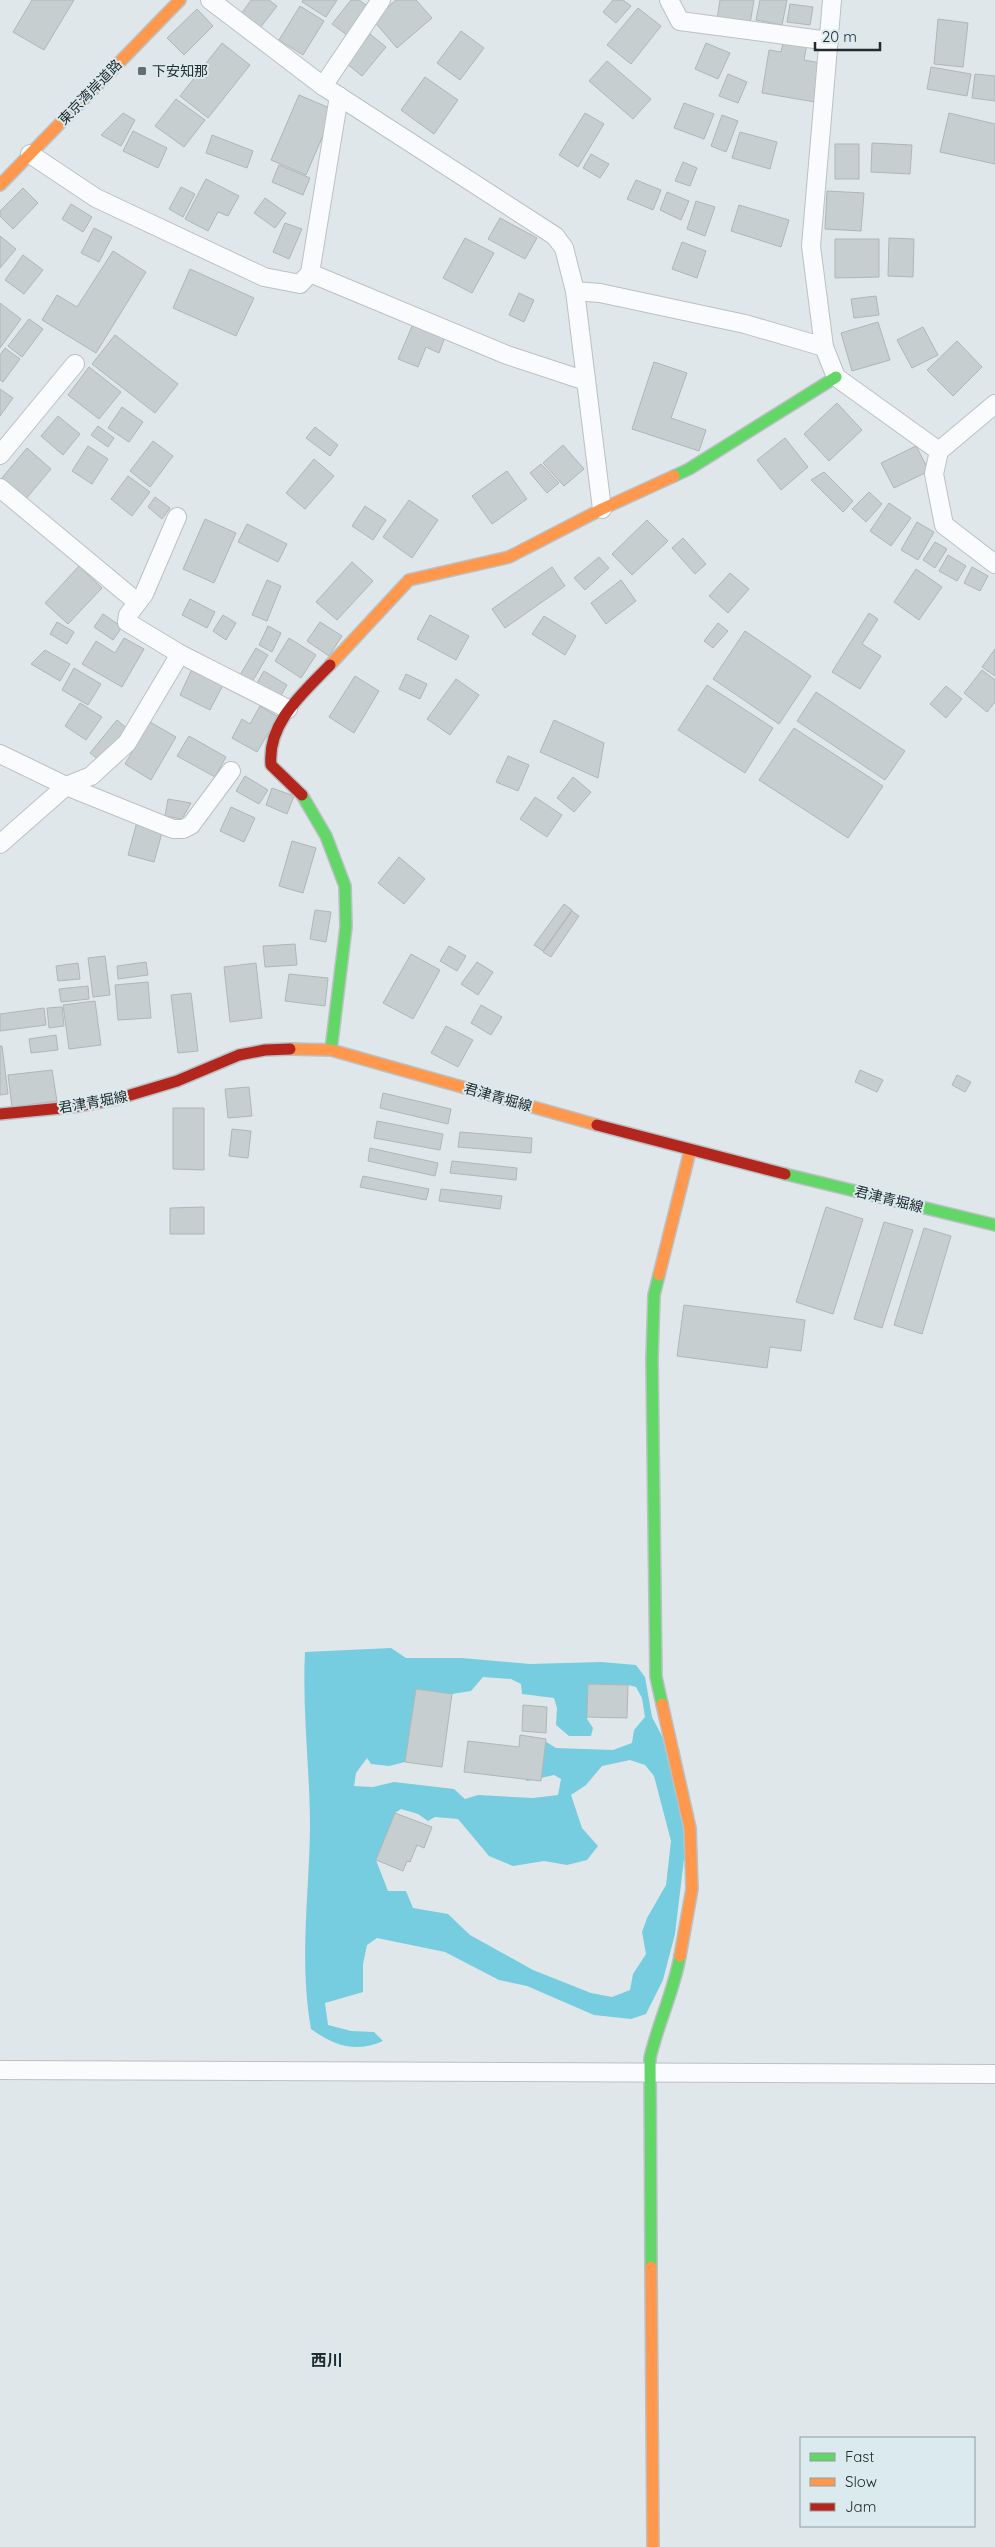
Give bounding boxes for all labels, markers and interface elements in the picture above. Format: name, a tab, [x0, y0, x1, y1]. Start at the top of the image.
scale bar	[815, 20, 880, 52]
text: 20 m	[822, 27, 857, 46]
street label: 東京湾岸道路	[54, 56, 126, 128]
place label: 下安知那	[152, 62, 208, 80]
marker: 下安知那	[136, 65, 148, 77]
street label: 君津青堀線	[462, 1079, 534, 1115]
street label: 君津青堀線	[57, 1087, 129, 1117]
street label: 君津青堀線	[853, 1182, 925, 1216]
district label: 西川	[311, 2350, 343, 2370]
legend	[800, 2437, 975, 2527]
text: Fast	[845, 2447, 874, 2466]
text: Slow	[845, 2472, 877, 2491]
text: Jam	[845, 2497, 876, 2516]

